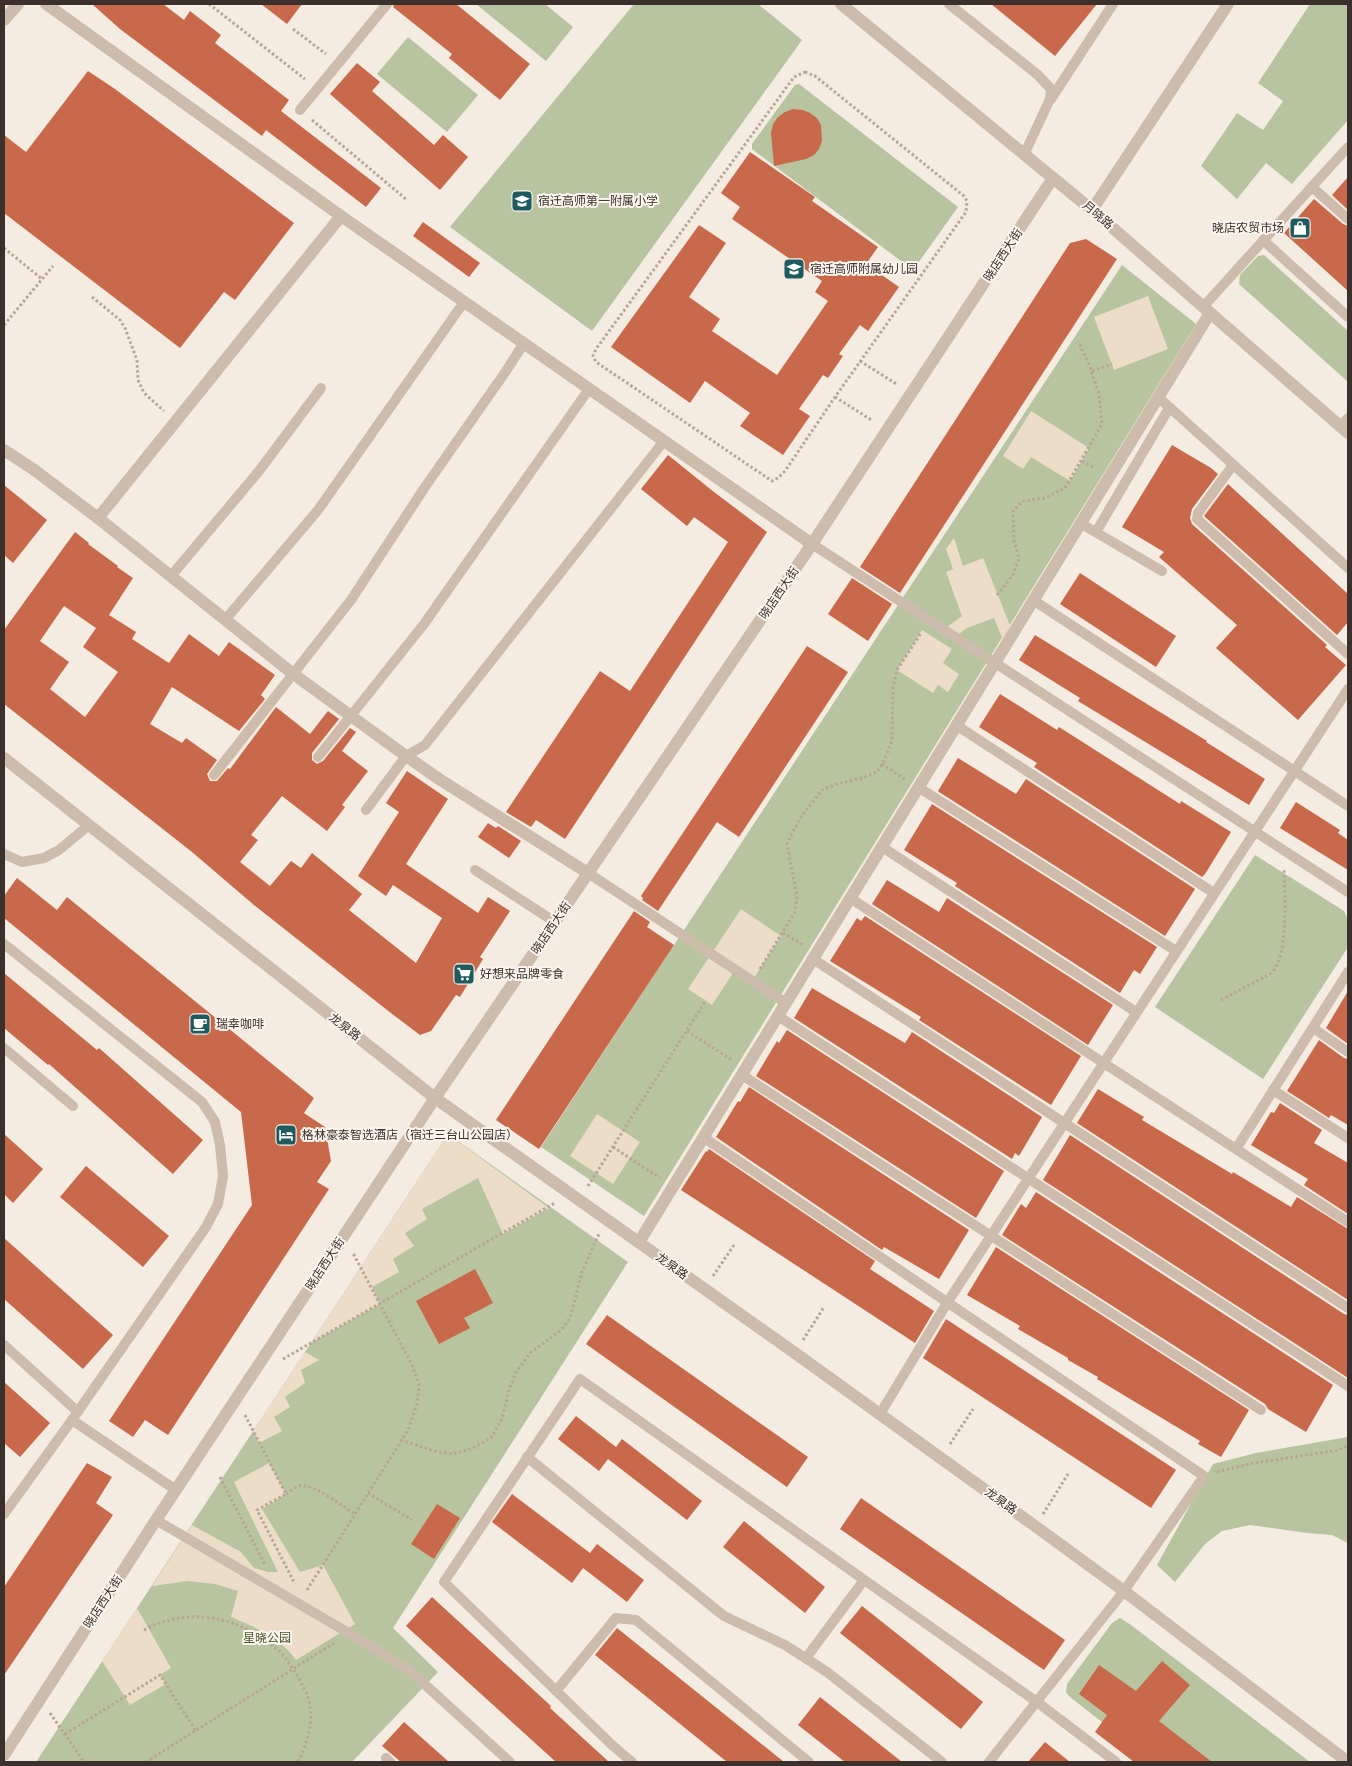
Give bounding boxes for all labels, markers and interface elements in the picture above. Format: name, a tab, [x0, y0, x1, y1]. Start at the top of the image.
school or university icon: 宿迁高师第一附属小学	[510, 189, 534, 213]
place label: 宿迁高师第一附属小学	[538, 193, 658, 209]
street label: 月晓路	[1079, 197, 1117, 233]
shop icon: 晓店农贸市场	[1288, 216, 1312, 240]
place label: 晓店农贸市场	[1212, 220, 1284, 236]
street label: 晓店西大街	[980, 225, 1026, 285]
school or university icon: 宿迁高师附属幼儿园	[782, 257, 806, 281]
place label: 宿迁高师附属幼儿园	[810, 261, 918, 277]
street label: 晓店西大街	[756, 564, 802, 622]
street label: 晓店西大街	[528, 899, 574, 957]
supermarket icon: 好想来品牌零食	[452, 962, 476, 986]
place label: 好想来品牌零食	[480, 966, 564, 982]
street label: 龙泉路	[326, 1010, 364, 1044]
cafe icon: 瑞幸咖啡	[188, 1012, 212, 1036]
place label: 瑞幸咖啡	[216, 1016, 264, 1032]
hotel icon: 格林豪泰智选酒店（宿迁三台山公园店）	[274, 1123, 298, 1147]
place label: 格林豪泰智选酒店（宿迁三台山公园店）	[302, 1127, 518, 1143]
street label: 晓店西大街	[302, 1234, 348, 1294]
street label: 龙泉路	[653, 1249, 691, 1283]
street label: 龙泉路	[982, 1484, 1020, 1518]
street label: 晓店西大街	[80, 1572, 126, 1632]
park label: 星晓公园	[243, 1630, 291, 1646]

